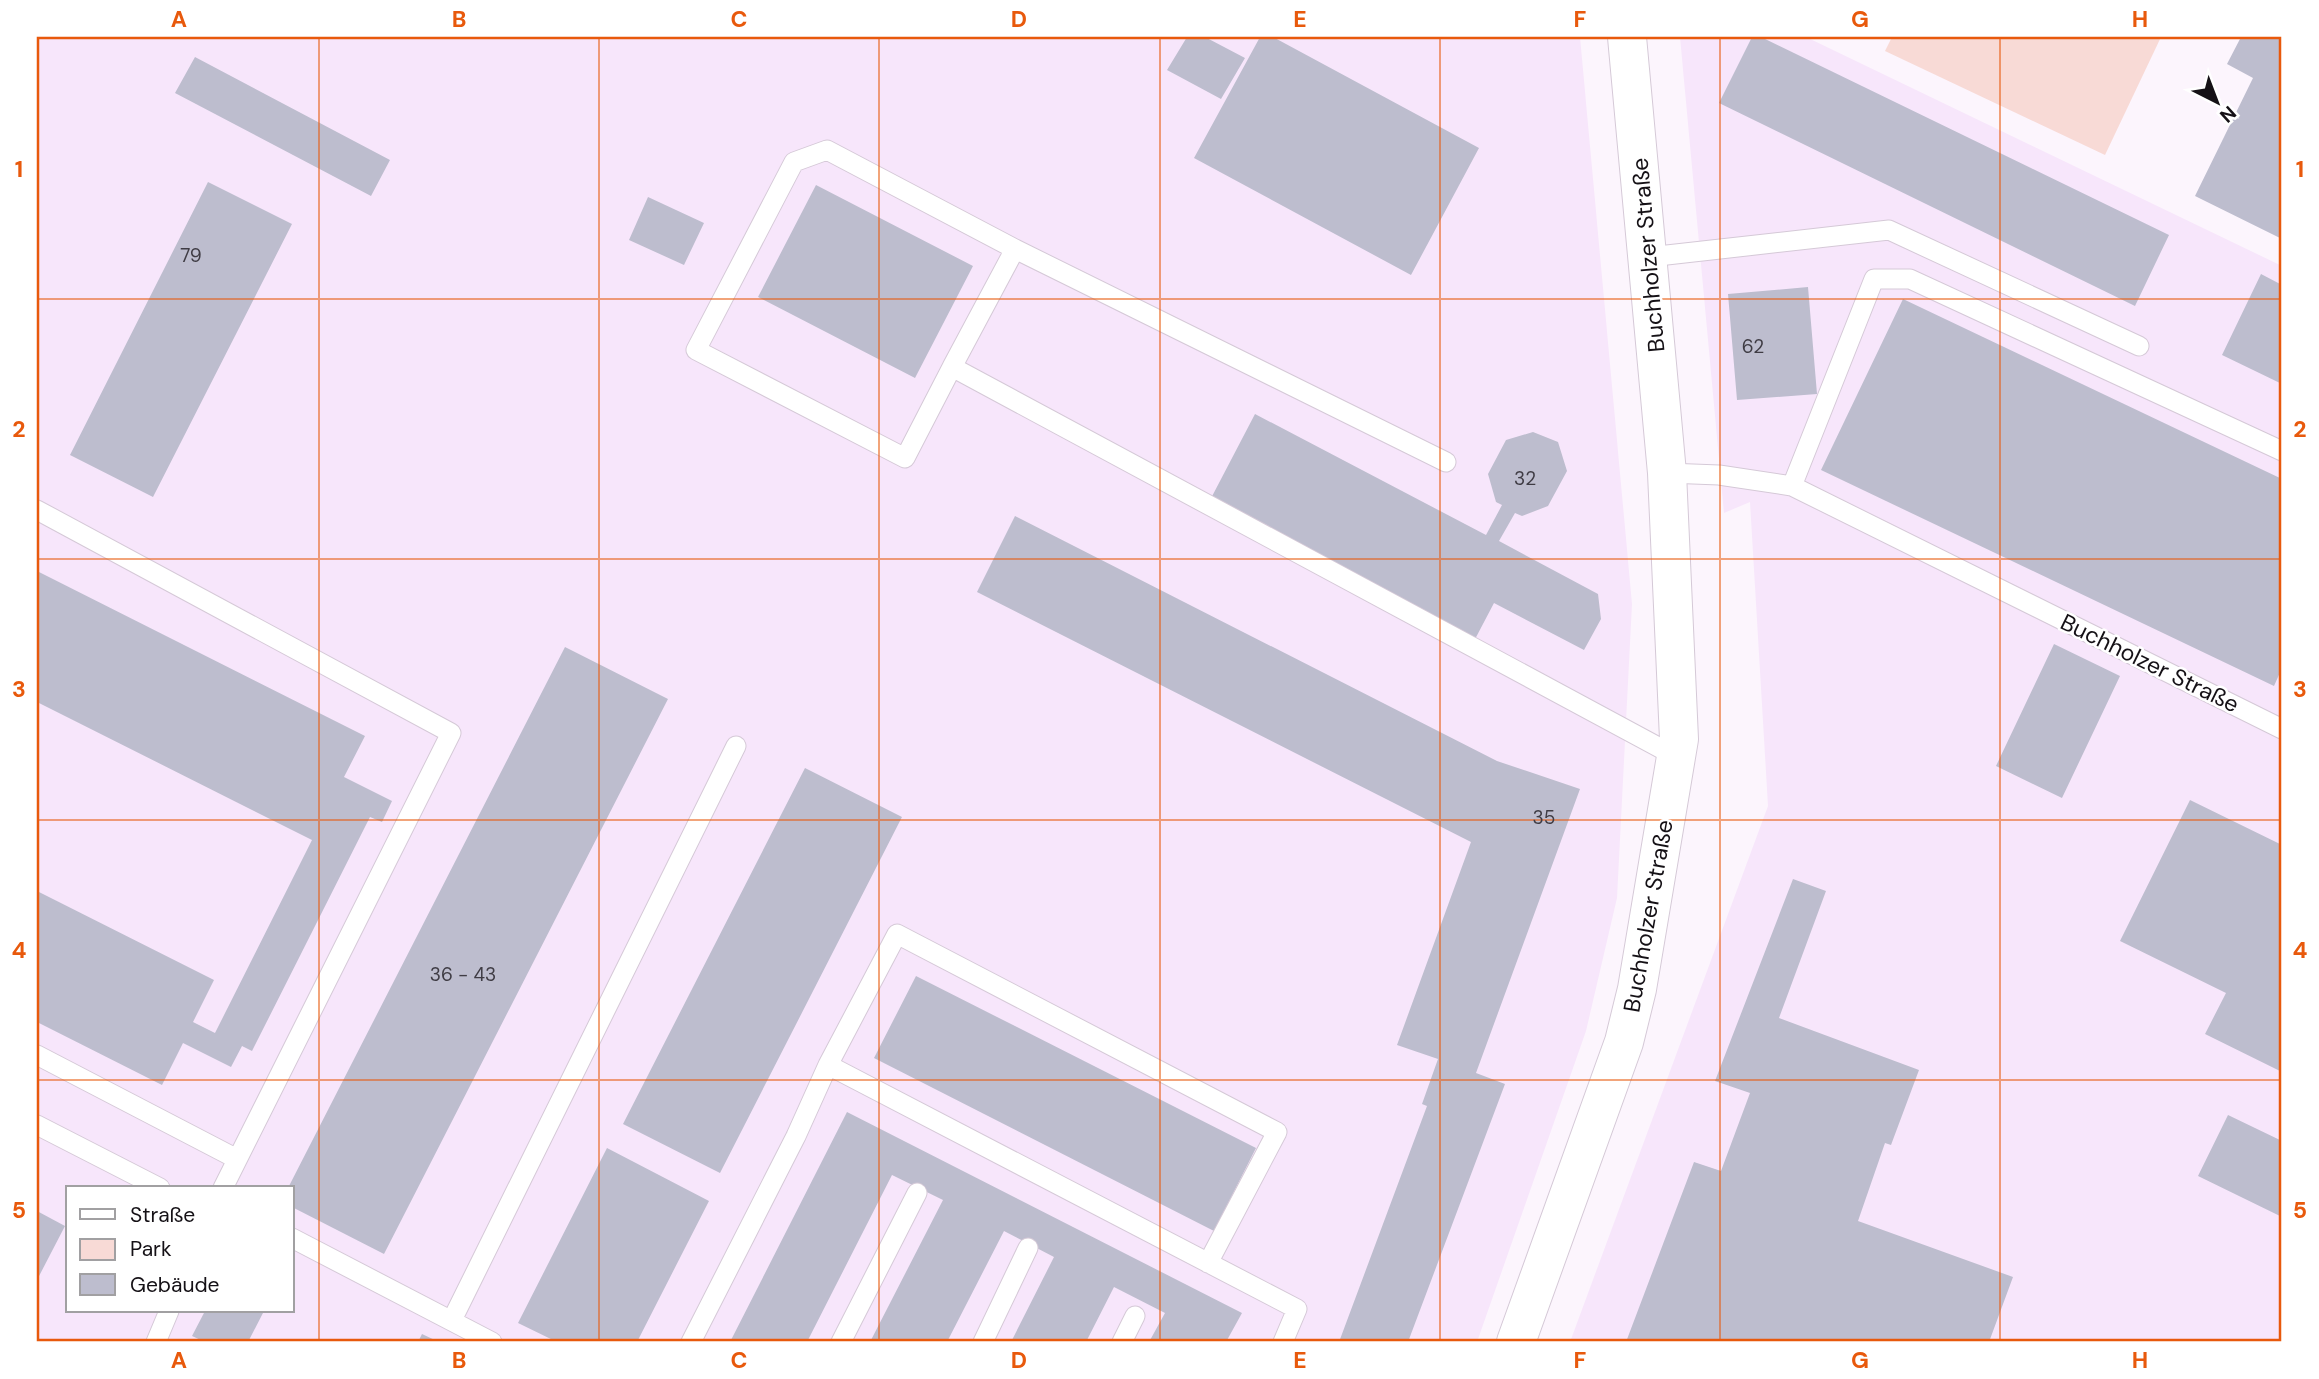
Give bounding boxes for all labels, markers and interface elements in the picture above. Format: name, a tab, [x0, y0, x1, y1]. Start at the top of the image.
text: A	[171, 4, 187, 34]
text: B	[452, 4, 466, 34]
text: C	[731, 4, 747, 34]
text: D	[1011, 4, 1027, 34]
text: E	[1293, 4, 1307, 34]
text: F	[1574, 4, 1587, 34]
text: G	[1851, 4, 1869, 34]
text: H	[2132, 4, 2148, 34]
north arrow	[2182, 66, 2252, 136]
text: N	[2215, 100, 2242, 128]
text: 1	[15, 154, 23, 184]
text: 1	[2296, 154, 2304, 184]
street label: Buchholzer Straße	[1625, 157, 1671, 353]
house number: 79	[180, 243, 202, 268]
house number: 62	[1742, 334, 1764, 359]
text: 2	[12, 414, 26, 444]
text: 2	[2293, 414, 2307, 444]
house number: 32	[1514, 466, 1536, 491]
street label: Buchholzer Straße	[2056, 607, 2244, 719]
text: 3	[12, 674, 26, 704]
text: 3	[2293, 674, 2307, 704]
house number: 35	[1533, 805, 1555, 830]
street label: Buchholzer Straße	[1616, 817, 1680, 1015]
text: 4	[12, 935, 27, 965]
text: 4	[2293, 935, 2308, 965]
house number: 36 - 43	[430, 962, 496, 987]
legend	[66, 1186, 294, 1312]
text: 5	[12, 1195, 26, 1225]
text: 5	[2293, 1195, 2307, 1225]
text: Straße	[130, 1201, 195, 1229]
text: Park	[130, 1235, 172, 1263]
text: Gebäude	[130, 1271, 220, 1299]
text: A	[171, 1345, 187, 1375]
text: B	[452, 1345, 466, 1375]
text: C	[731, 1345, 747, 1375]
text: D	[1011, 1345, 1027, 1375]
text: E	[1293, 1345, 1307, 1375]
text: F	[1574, 1345, 1587, 1375]
text: G	[1851, 1345, 1869, 1375]
text: H	[2132, 1345, 2148, 1375]

